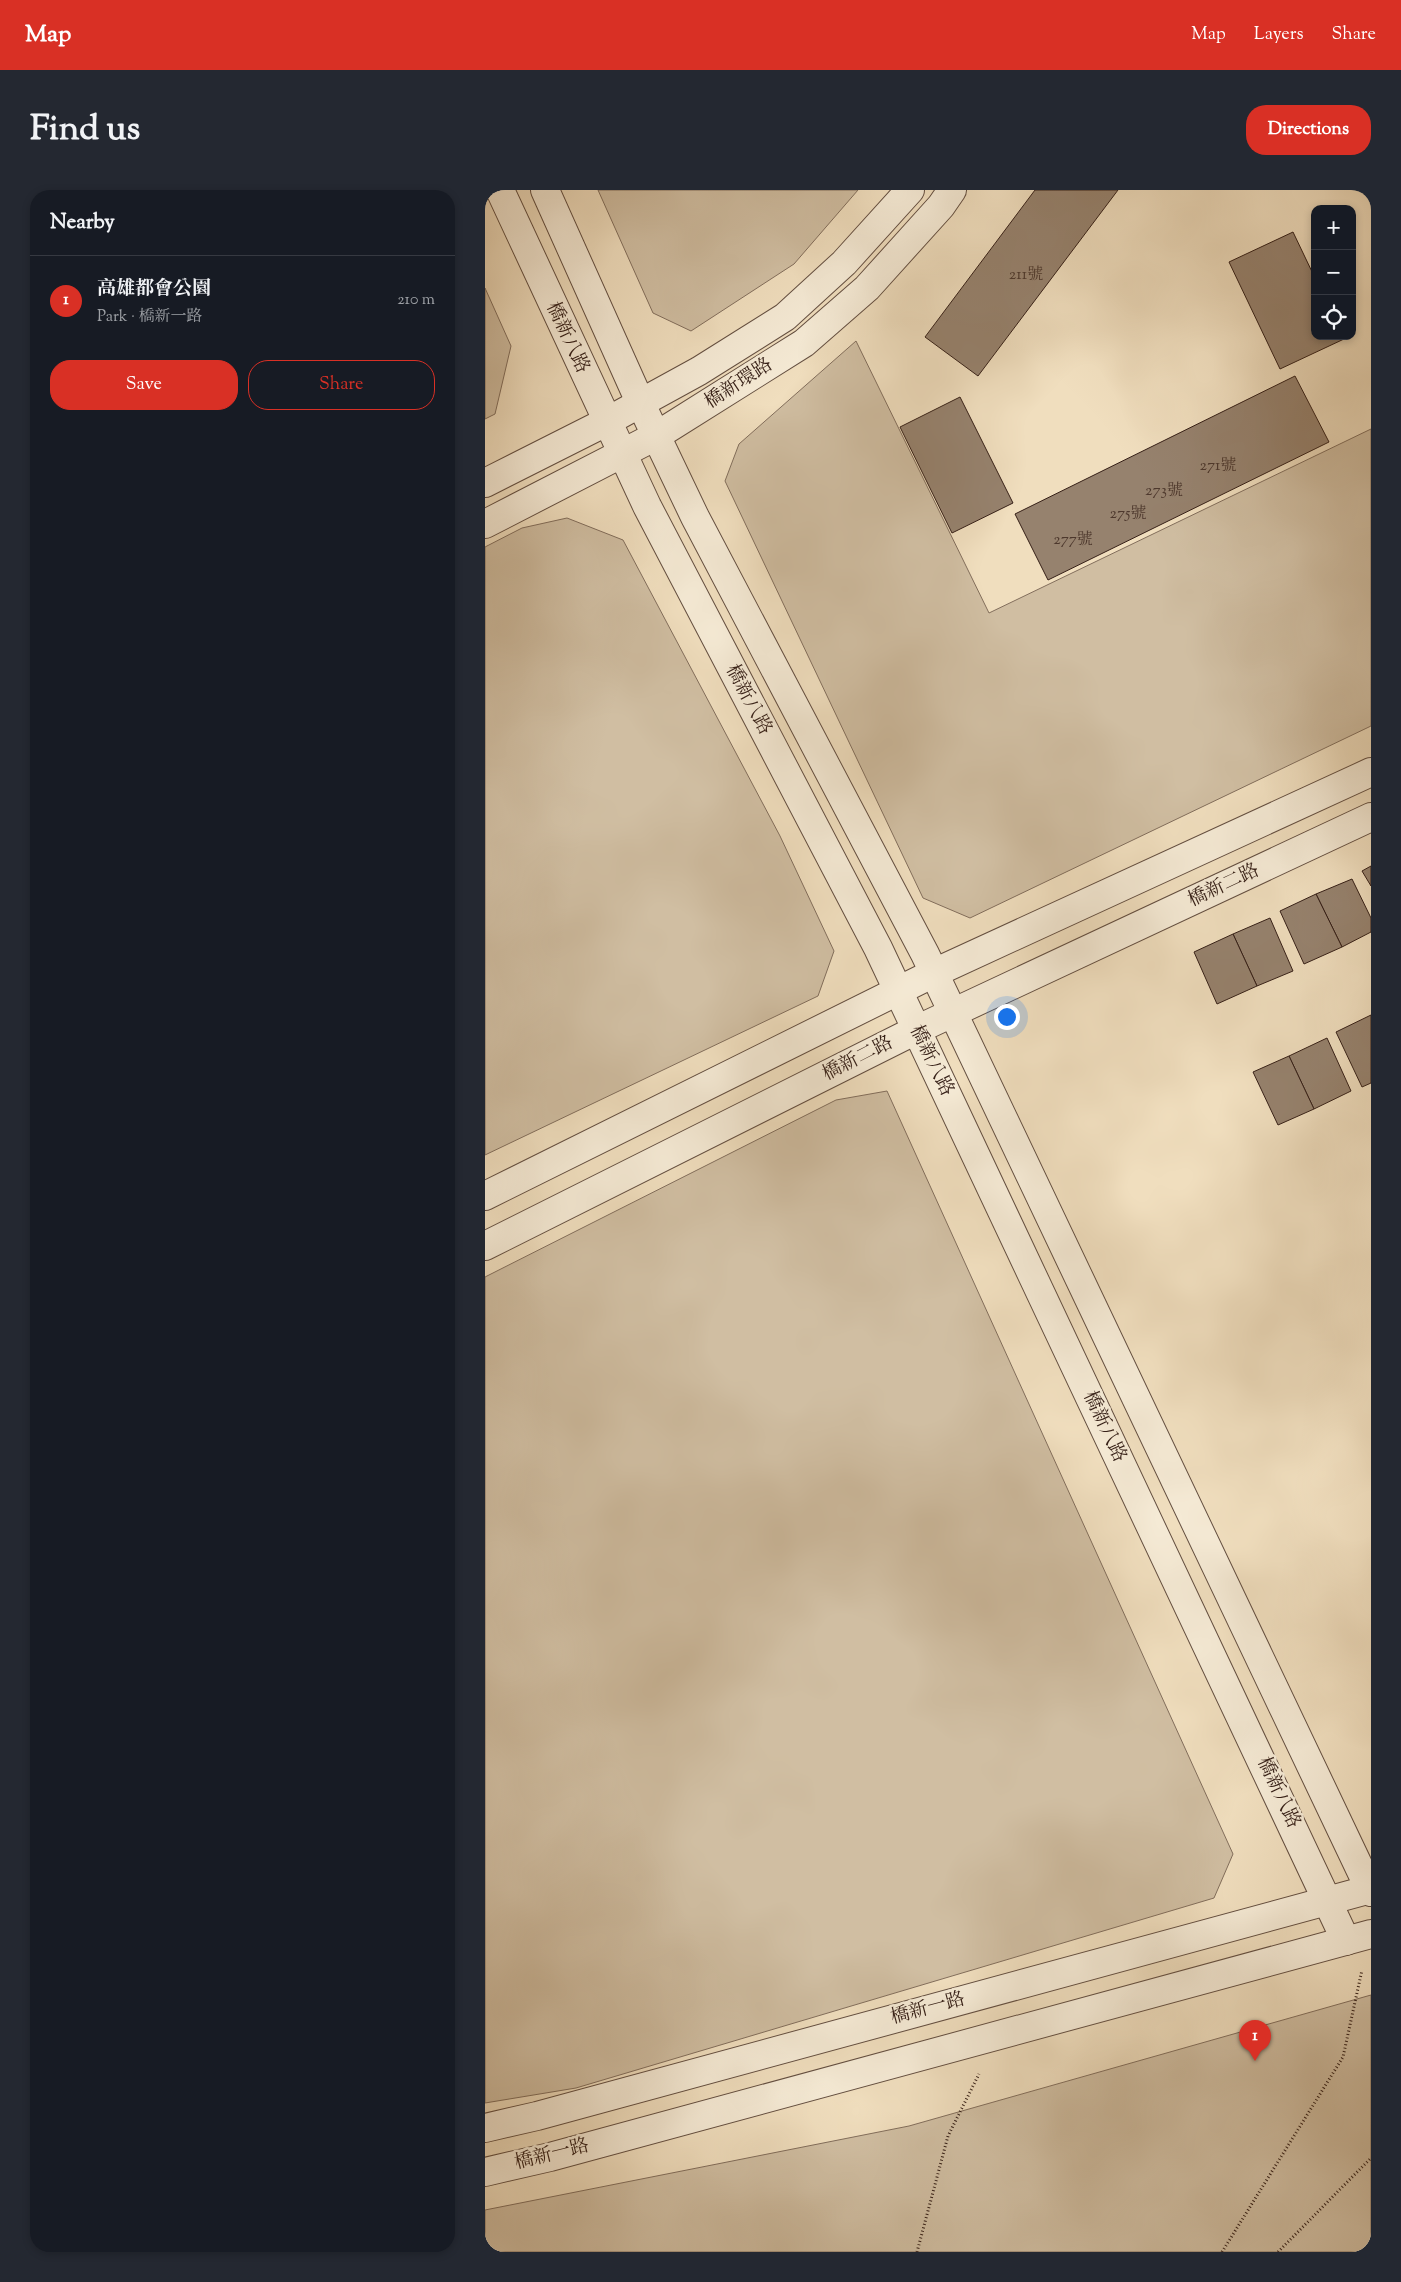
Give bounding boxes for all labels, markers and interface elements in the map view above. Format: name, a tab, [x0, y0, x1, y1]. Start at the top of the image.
text: Map	[25, 18, 71, 52]
text: Map	[1191, 22, 1226, 48]
text: Layers	[1254, 22, 1304, 48]
text: Share	[1332, 22, 1376, 48]
text: Find us	[30, 105, 140, 156]
button: Directions	[1246, 105, 1371, 155]
map controls	[1311, 205, 1356, 340]
button: +	[1311, 205, 1356, 250]
text: Nearby	[50, 208, 115, 238]
button: −	[1311, 250, 1356, 295]
house number: 211號	[1009, 264, 1043, 287]
text: 高雄都會公園	[97, 276, 211, 303]
text: 1	[63, 289, 69, 312]
text: 210 m	[397, 289, 435, 312]
button: locate	[1311, 295, 1356, 340]
street label: 橋新八路	[539, 298, 595, 378]
text: Park · 橋新一路	[97, 306, 202, 329]
street label: 橋新環路	[700, 352, 778, 416]
button: Save	[50, 360, 238, 410]
button: Share	[248, 360, 435, 410]
house number: 271號	[1200, 455, 1236, 478]
house number: 273號	[1145, 480, 1183, 503]
house number: 275號	[1110, 503, 1146, 526]
house number: 277號	[1053, 529, 1093, 552]
street label: 橋新八路	[718, 660, 778, 740]
street label: 橋新二路	[1184, 858, 1264, 914]
your location	[994, 1004, 1020, 1030]
street label: 橋新八路	[902, 1021, 960, 1101]
street label: 橋新二路	[818, 1030, 898, 1088]
street label: 橋新八路	[1076, 1387, 1132, 1467]
street label: 橋新八路	[1250, 1753, 1306, 1833]
street label: 橋新一路	[888, 1986, 968, 2032]
pin: 1	[1239, 2020, 1271, 2061]
street label: 橋新一路	[512, 2133, 592, 2177]

